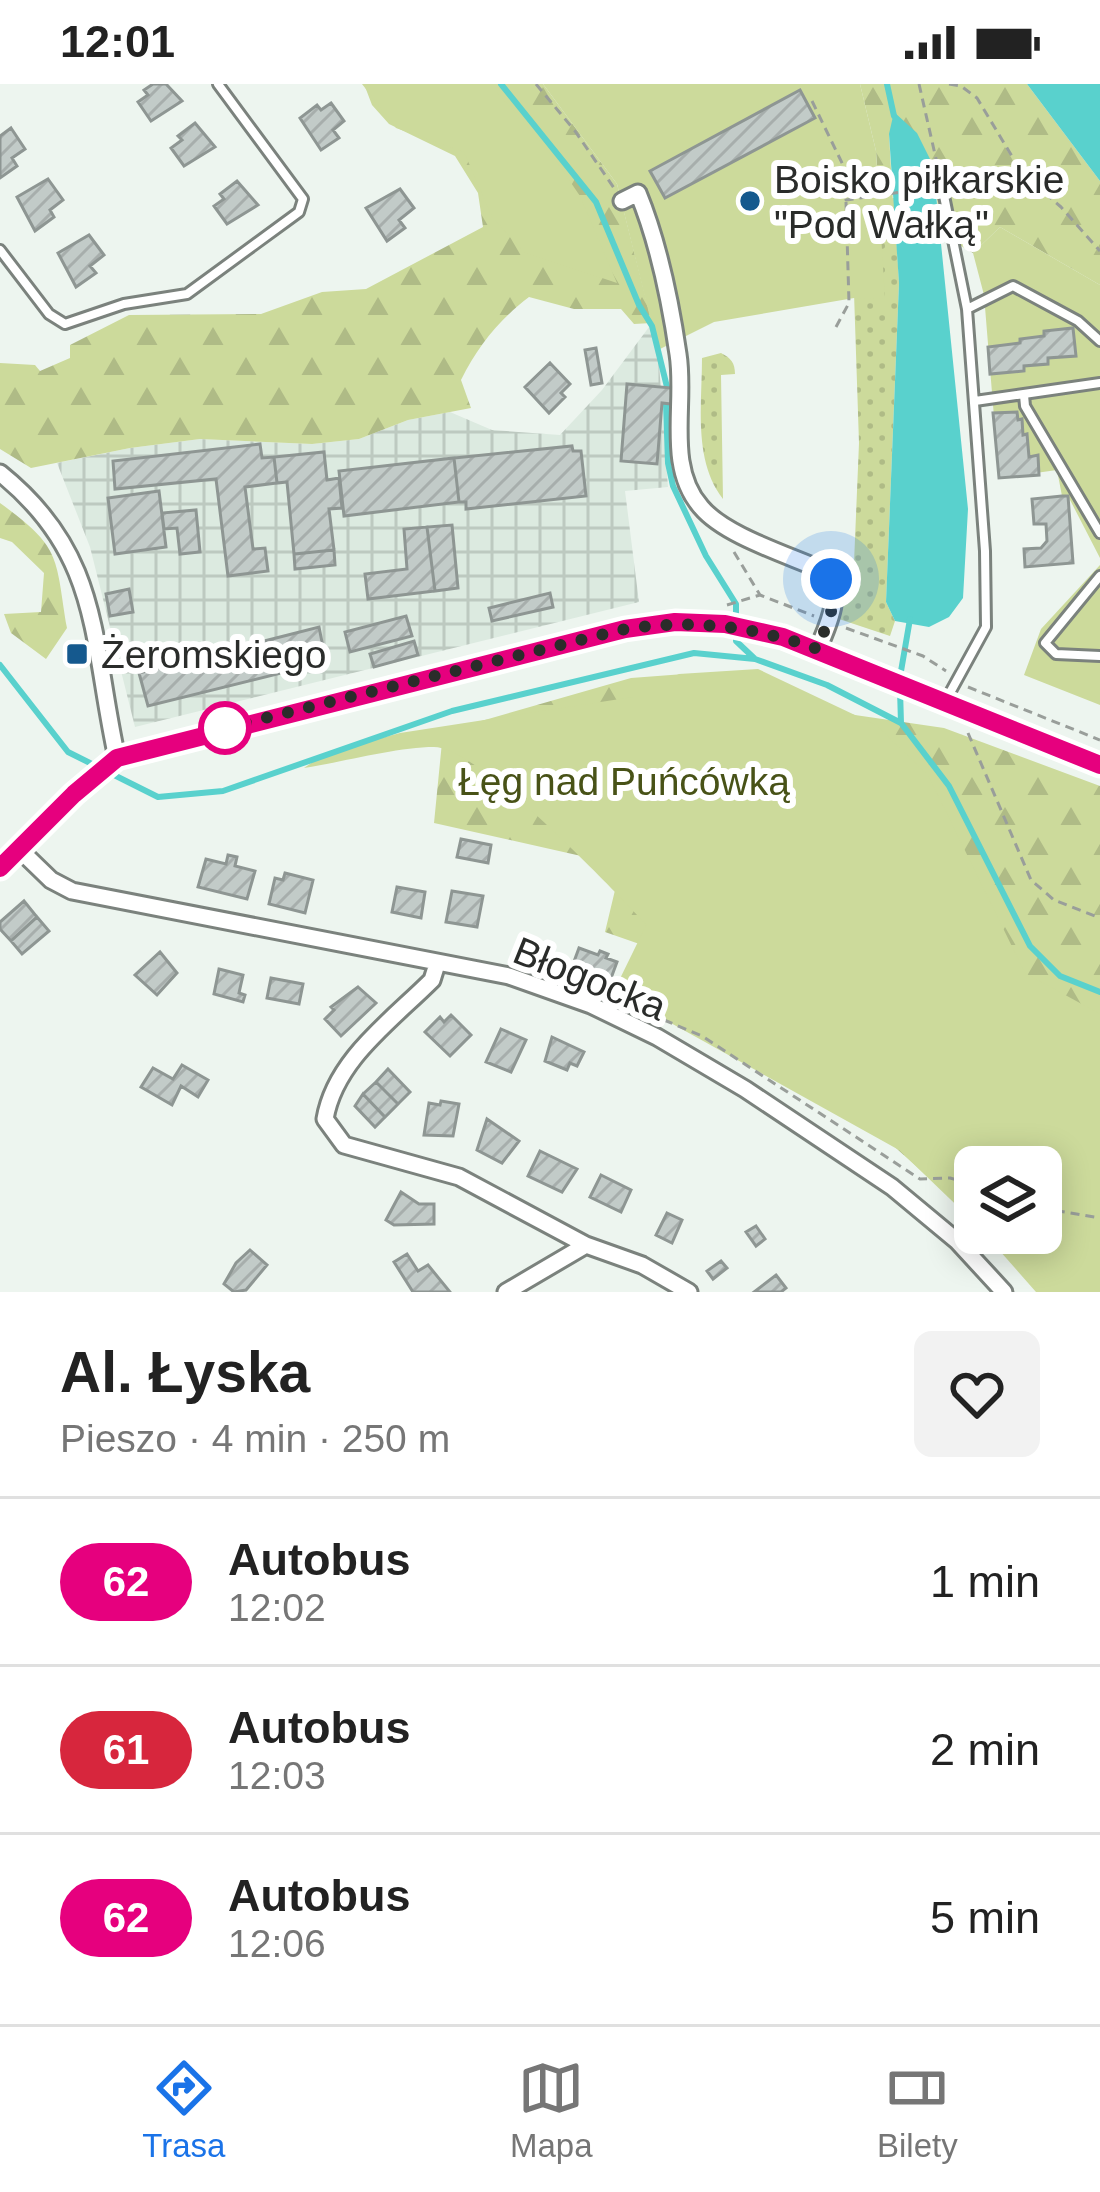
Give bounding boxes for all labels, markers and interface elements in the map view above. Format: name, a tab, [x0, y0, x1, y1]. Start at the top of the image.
text: 12:01	[60, 16, 175, 67]
place label: Boisko piłkarskie "Pod Wałką"	[774, 158, 1064, 246]
marker: Boisko piłkarskie "Pod Wałką"	[737, 188, 763, 214]
your location	[801, 549, 861, 609]
place label: Żeromskiego	[101, 633, 326, 676]
marker: Żeromskiego	[64, 641, 90, 667]
unlabelled marker	[200, 703, 250, 753]
park label: Łęg nad Puńcówką	[458, 760, 790, 803]
street label: Błogocka	[507, 928, 673, 1029]
map controls	[954, 1146, 1062, 1254]
button: layers	[954, 1146, 1062, 1254]
button: heart	[914, 1331, 1040, 1457]
text: Al. Łyska	[60, 1340, 310, 1404]
text: Pieszo · 4 min · 250 m	[60, 1417, 450, 1460]
text: Autobus	[228, 1534, 410, 1585]
text: 1 min	[930, 1556, 1040, 1607]
text: 62	[103, 1558, 149, 1605]
text: 12:02	[228, 1586, 326, 1629]
text: Autobus	[228, 1702, 410, 1753]
text: 2 min	[930, 1724, 1040, 1775]
text: 61	[103, 1726, 149, 1773]
text: 12:03	[228, 1754, 326, 1797]
text: Autobus	[228, 1870, 410, 1921]
text: 5 min	[930, 1892, 1040, 1943]
text: 62	[103, 1894, 149, 1941]
text: 12:06	[228, 1922, 326, 1965]
tab: Trasa	[142, 2055, 225, 2165]
tab: Mapa	[510, 2055, 593, 2165]
tab: Bilety	[877, 2055, 958, 2165]

